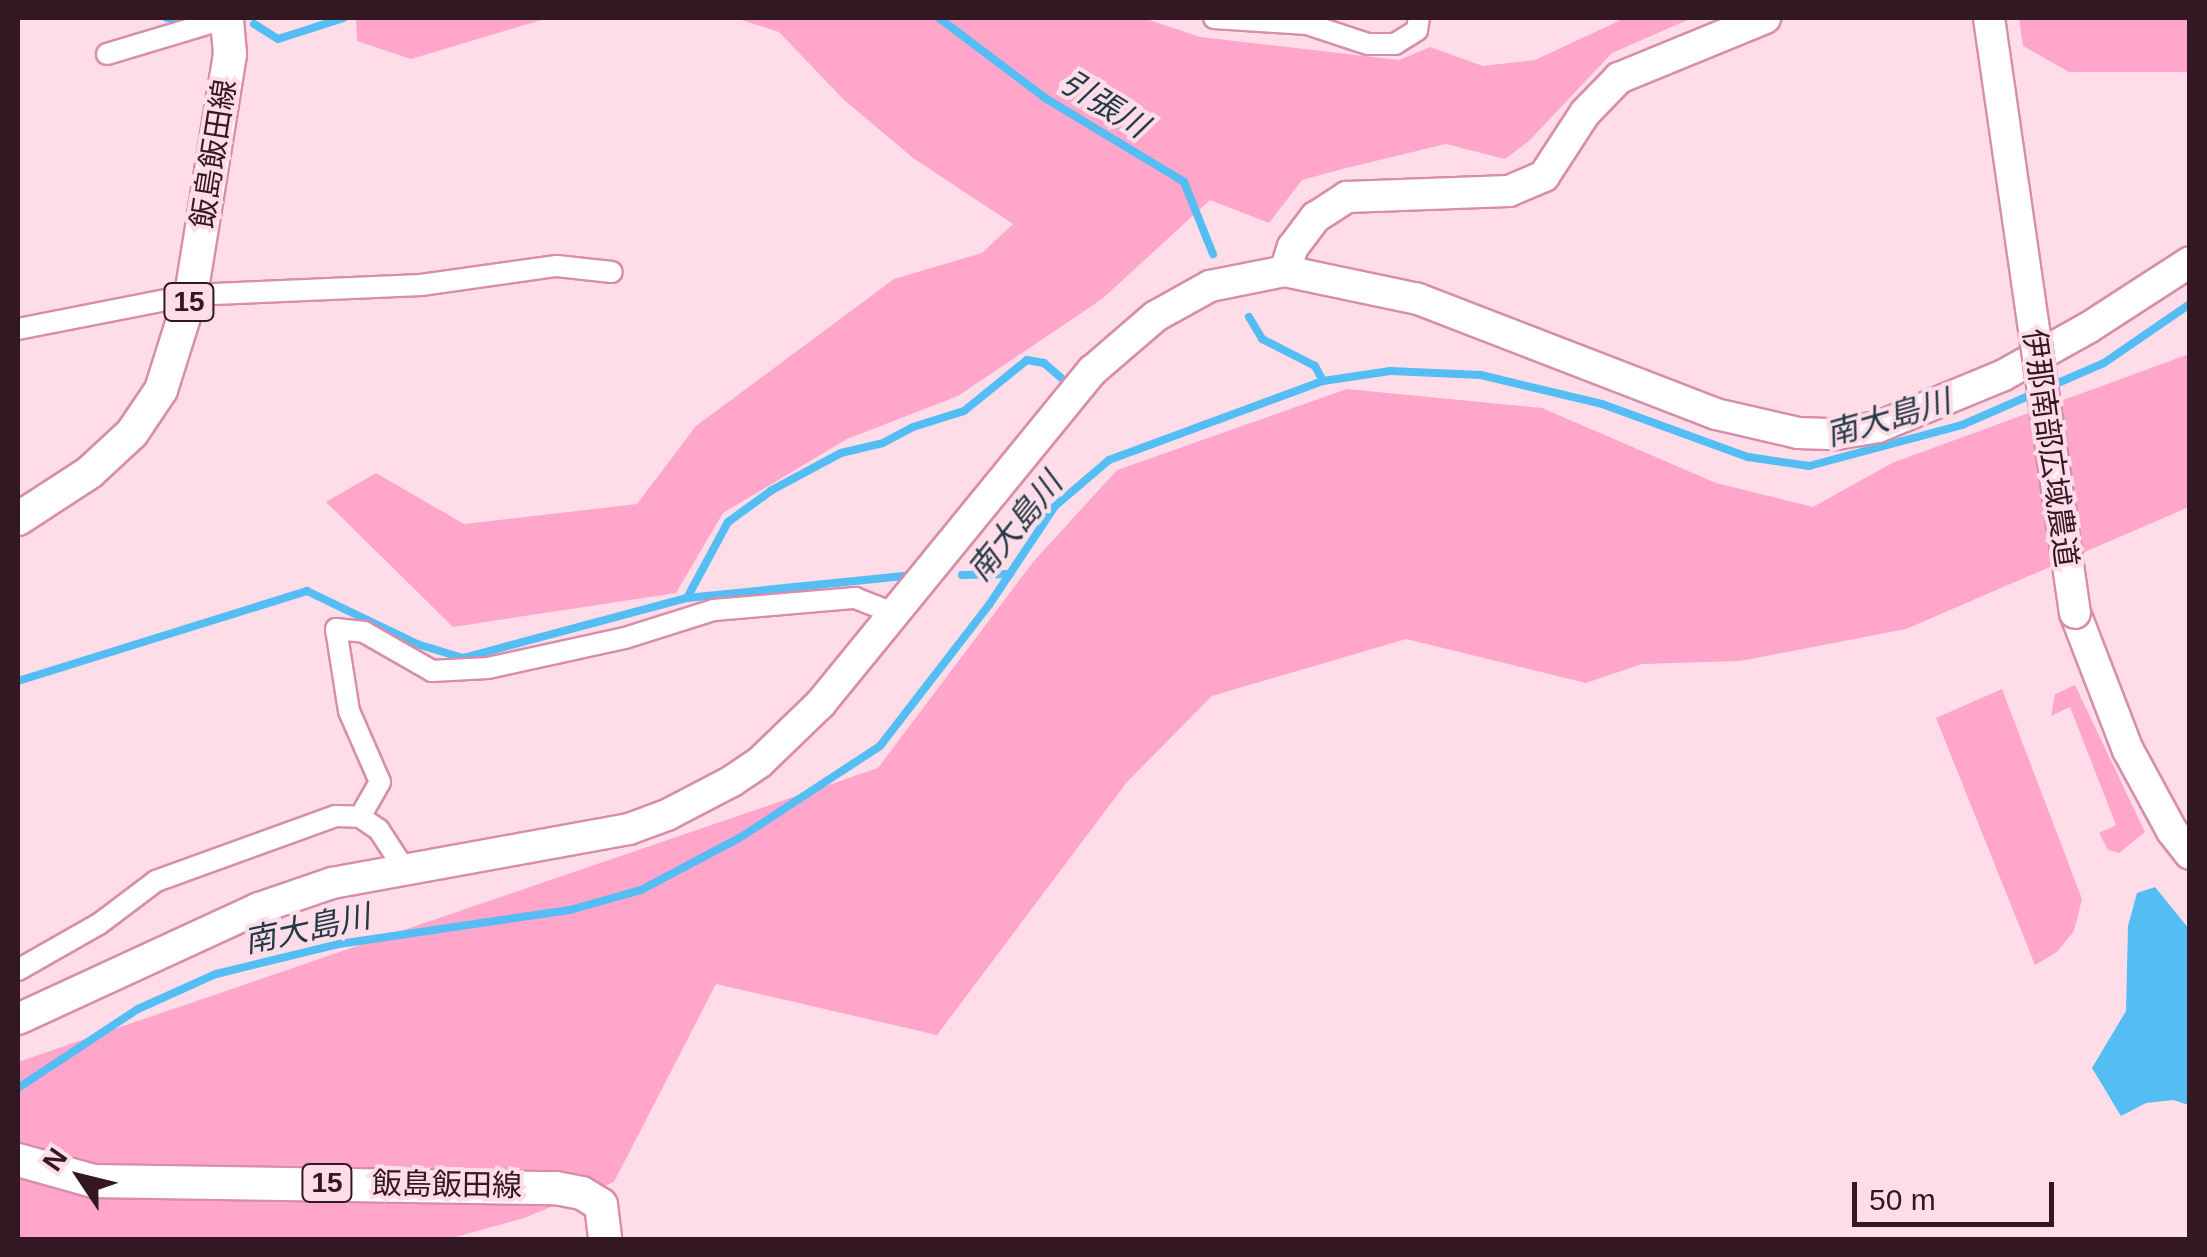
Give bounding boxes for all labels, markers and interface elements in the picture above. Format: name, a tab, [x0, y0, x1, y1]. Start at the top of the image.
water label: 引張川	[1053, 62, 1155, 146]
street label: 飯島飯田線	[184, 77, 244, 231]
road number: 15	[162, 279, 216, 325]
street label: 伊那南部広域農道	[2015, 327, 2085, 569]
water label: 南大島川	[1821, 382, 1955, 454]
water label: 南大島川	[960, 465, 1070, 589]
water label: 南大島川	[240, 897, 374, 961]
north arrow	[30, 1127, 130, 1227]
text: N	[37, 1142, 74, 1177]
road number: 15	[300, 1160, 354, 1206]
scale bar	[1857, 1162, 2060, 1224]
street label: 飯島飯田線	[372, 1166, 522, 1204]
text: 50 m	[1869, 1183, 1936, 1216]

